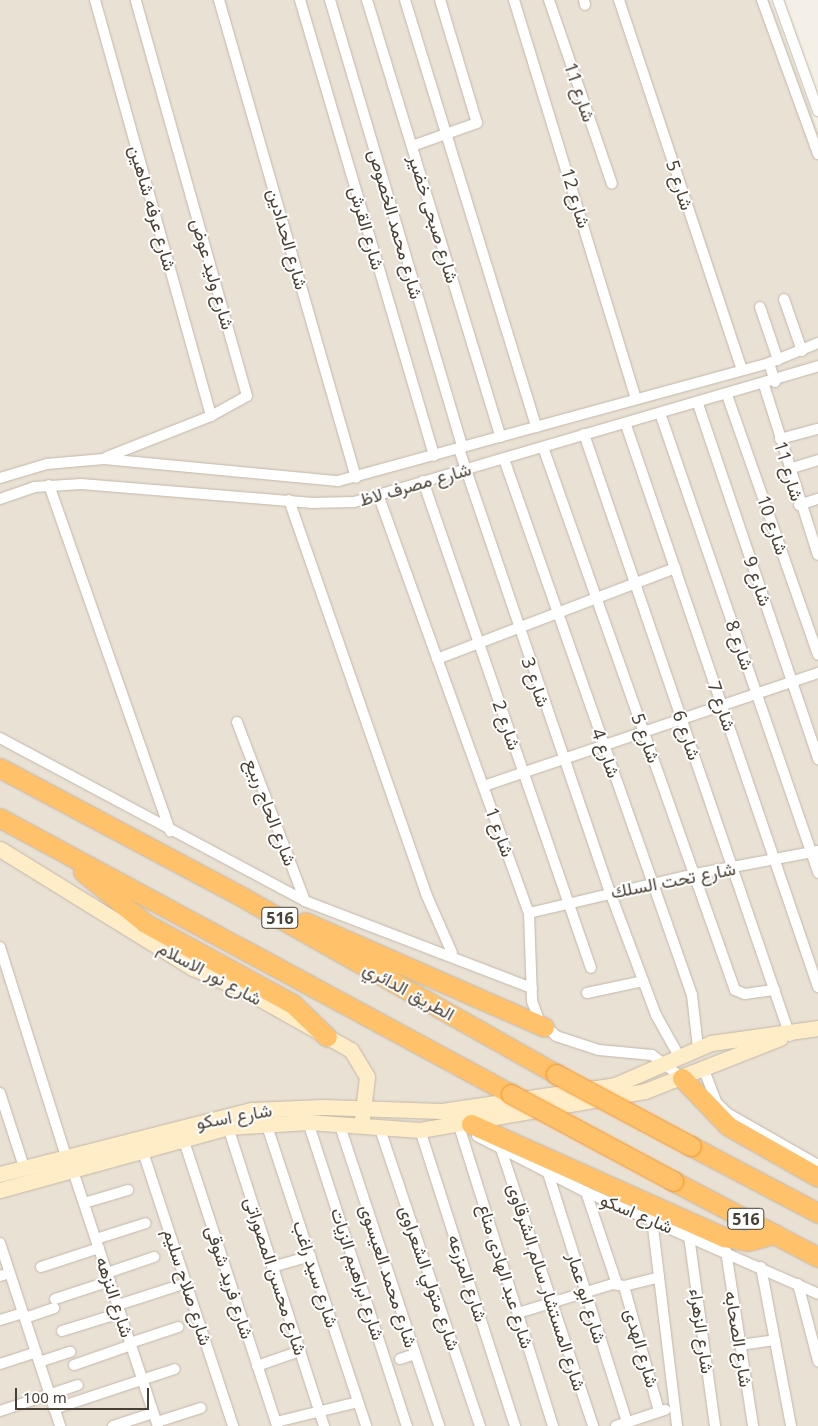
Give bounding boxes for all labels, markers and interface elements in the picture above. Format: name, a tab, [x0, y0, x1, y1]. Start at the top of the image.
street label: شارع 11	[560, 59, 600, 125]
street label: شارع عرفه شاهين	[125, 143, 181, 273]
street label: شارع محمد الخصوص	[364, 147, 428, 301]
street label: شارع صبحى خضير	[404, 153, 464, 285]
street label: شارع 5	[662, 157, 698, 213]
street label: شارع 12	[557, 165, 595, 231]
street label: شارع القرش	[345, 184, 389, 272]
street label: شارع الحدادين	[263, 186, 313, 292]
street label: شارع وليد عوض	[187, 216, 239, 332]
street label: شارع 11	[770, 438, 808, 504]
street label: شارع مصرف لاظ	[357, 458, 473, 510]
street label: شارع 10	[753, 492, 793, 558]
street label: شارع 9	[739, 553, 777, 609]
street label: شارع 8	[721, 617, 759, 673]
street label: شارع 3	[517, 654, 555, 710]
street label: شارع 7	[703, 678, 741, 734]
street label: شارع 2	[488, 697, 526, 753]
street label: شارع 6	[668, 707, 706, 763]
street label: شارع 5	[627, 710, 665, 766]
street label: شارع 4	[587, 725, 625, 781]
street label: شارع الحاج ربيع	[241, 755, 301, 869]
street label: شارع 1	[481, 804, 519, 860]
street label: شارع تحت السلك	[609, 857, 737, 903]
road number: 516	[261, 904, 299, 931]
street label: شارع نور الاسلام	[154, 936, 266, 1010]
street label: الطريق الدائري	[360, 957, 458, 1025]
street label: شارع اسكو	[194, 1099, 274, 1133]
street label: شارع المستشار سالم الشرقاوى	[503, 1180, 591, 1394]
street label: شارع اسكو	[598, 1188, 676, 1238]
street label: شارع محسن المصوراتى	[240, 1194, 312, 1358]
street label: شارع عبد الهادى مناع	[474, 1201, 538, 1351]
street label: شارع محمد العيسوى	[356, 1202, 422, 1350]
street label: شارع متولي الشعراوى	[395, 1203, 465, 1353]
street label: شارع ابراهيم الزيات	[326, 1205, 390, 1343]
road number: 516	[727, 1206, 765, 1232]
street label: شارع سيد راغب	[289, 1218, 343, 1330]
street label: شارع فريد شوقى	[201, 1223, 259, 1341]
street label: شارع صلاح سليم	[159, 1226, 217, 1348]
street label: شارع المزرعه	[444, 1232, 492, 1324]
street label: شارع ابو عمار	[563, 1250, 611, 1346]
street label: شارع النزهه	[92, 1254, 138, 1340]
street label: شارع الزهراء	[685, 1287, 719, 1375]
street label: شارع الصحابه	[721, 1289, 757, 1389]
street label: شارع الهدى	[620, 1306, 664, 1390]
scale bar	[18, 1378, 151, 1410]
text: 100 m	[23, 1387, 67, 1407]

